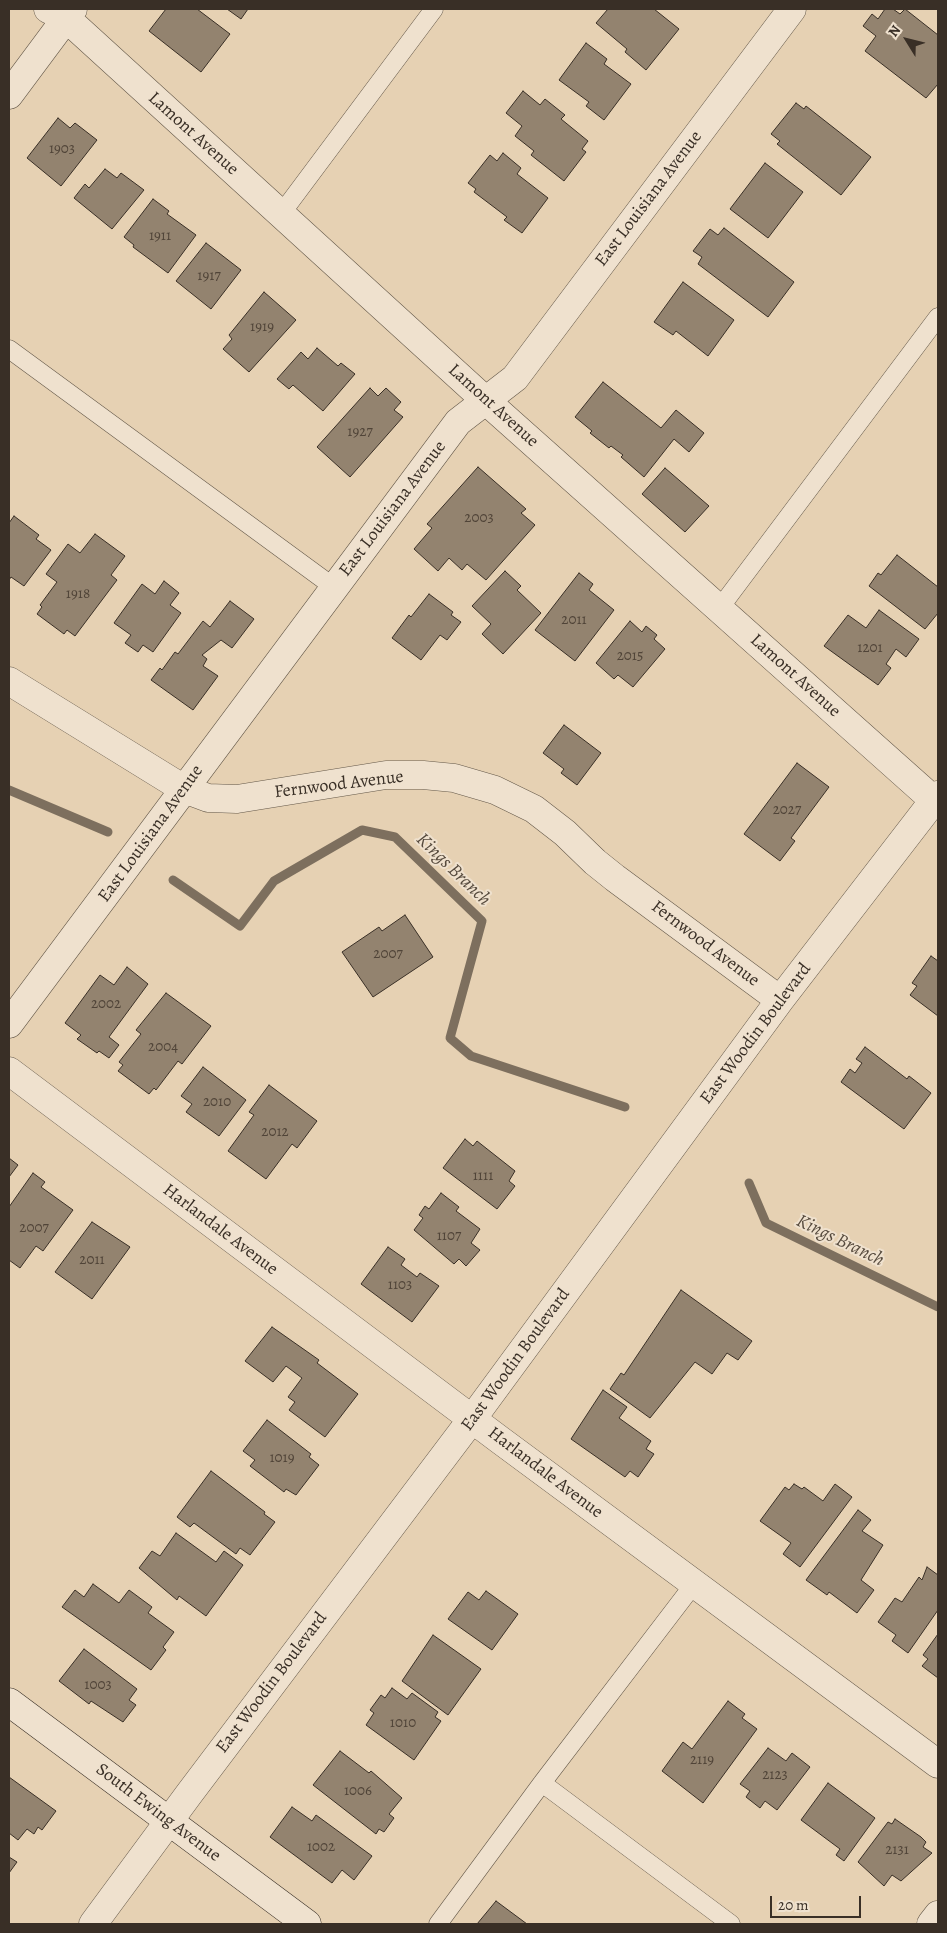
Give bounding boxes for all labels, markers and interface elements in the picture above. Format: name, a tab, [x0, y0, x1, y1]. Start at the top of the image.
north arrow	[882, 15, 932, 65]
text: N	[884, 21, 905, 41]
street label: Lamont Avenue	[143, 88, 243, 180]
street label: East Louisiana Avenue	[591, 127, 707, 271]
house number: 1903	[49, 140, 75, 158]
house number: 1911	[149, 227, 171, 245]
house number: 1917	[197, 267, 221, 285]
house number: 1919	[250, 318, 274, 336]
street label: Lamont Avenue	[443, 360, 543, 452]
house number: 1927	[347, 423, 373, 441]
street label: East Louisiana Avenue	[335, 437, 451, 581]
house number: 2003	[464, 509, 494, 527]
house number: 1918	[66, 585, 90, 603]
house number: 2011	[561, 611, 587, 629]
street label: Lamont Avenue	[745, 630, 845, 722]
house number: 1201	[857, 639, 883, 657]
house number: 2015	[617, 647, 643, 665]
street label: East Louisiana Avenue	[94, 761, 208, 907]
street label: Fernwood Avenue	[273, 766, 405, 804]
house number: 2027	[773, 801, 801, 819]
water label: Kings Branch	[411, 829, 495, 911]
street label: Fernwood Avenue	[647, 896, 763, 992]
house number: 2007	[373, 945, 403, 963]
street label: East Woodin Boulevard	[696, 959, 816, 1109]
house number: 2002	[91, 995, 121, 1013]
house number: 2004	[148, 1038, 178, 1056]
house number: 2010	[203, 1093, 231, 1111]
house number: 2012	[261, 1123, 289, 1141]
house number: 1111	[473, 1167, 493, 1185]
street label: Harlandale Avenue	[158, 1180, 282, 1280]
water label: Kings Branch	[792, 1210, 888, 1272]
house number: 2007	[19, 1219, 49, 1237]
house number: 1107	[437, 1227, 461, 1245]
house number: 2011	[79, 1251, 105, 1269]
house number: 1103	[388, 1276, 412, 1294]
street label: East Woodin Boulevard	[457, 1284, 575, 1436]
street label: Harlandale Avenue	[483, 1423, 607, 1523]
house number: 1019	[269, 1449, 295, 1467]
street label: East Woodin Boulevard	[212, 1608, 332, 1758]
house number: 1003	[84, 1676, 112, 1694]
house number: 1010	[390, 1714, 416, 1732]
house number: 2119	[690, 1751, 714, 1769]
street label: South Ewing Avenue	[91, 1759, 225, 1867]
house number: 2123	[762, 1766, 788, 1784]
house number: 1006	[344, 1782, 372, 1800]
house number: 1002	[307, 1838, 335, 1856]
house number: 2131	[885, 1841, 909, 1859]
scale bar	[772, 1886, 863, 1918]
text: 20 m	[778, 1895, 809, 1915]

